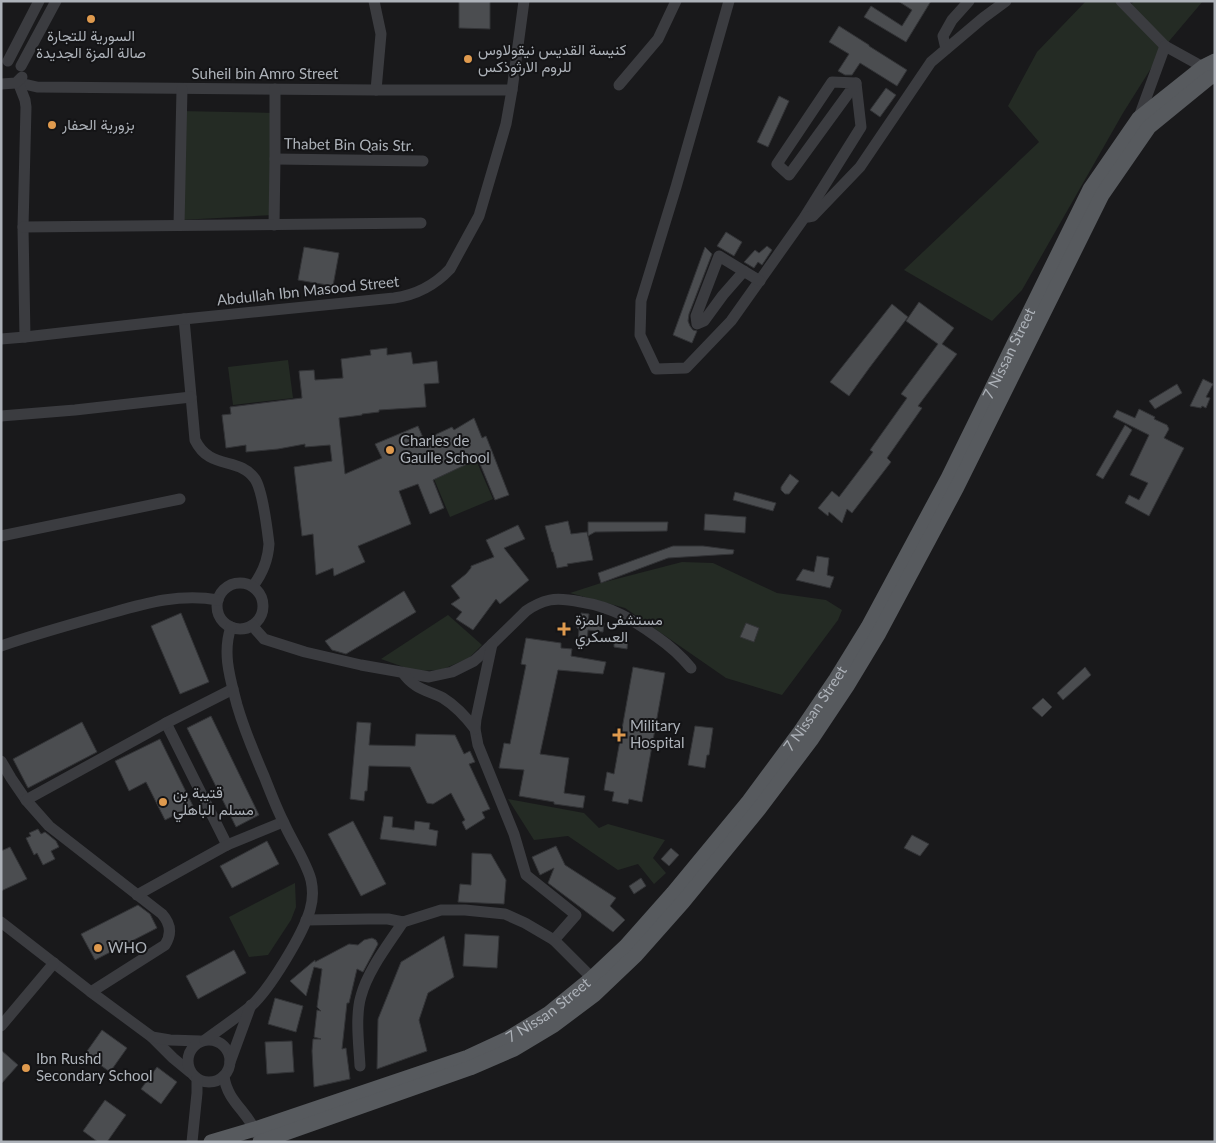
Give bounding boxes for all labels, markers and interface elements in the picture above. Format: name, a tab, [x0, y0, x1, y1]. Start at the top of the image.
marker: السورية للتجارة صالة المزة الجديدة	[85, 13, 97, 25]
place label: السورية للتجارة صالة المزة الجديدة	[36, 26, 146, 62]
place label: كنيسة القديس نيقولاوس للروم الارثوذكس	[478, 40, 627, 77]
marker: كنيسة القديس نيقولاوس للروم الارثوذكس	[462, 53, 474, 65]
street label: Suheil bin Amro Street	[192, 64, 339, 82]
place label: بزورية الحفار	[61, 115, 135, 134]
marker: بزورية الحفار	[46, 119, 58, 131]
street label: Thabet Bin Qais Str.	[284, 134, 414, 154]
street label: Abdullah Ibn Masood Street	[216, 271, 401, 309]
street label: 7 Nissan Street	[978, 304, 1039, 402]
place label: Charles de Gaulle School	[400, 431, 490, 466]
marker: Charles de Gaulle School	[384, 444, 396, 456]
place label: مستشفى المزة العسكري	[575, 610, 663, 650]
marker: مستشفى المزة العسكري	[557, 622, 571, 636]
street label: 7 Nissan Street	[779, 662, 850, 755]
place label: Military Hospital	[630, 716, 685, 751]
marker: Military Hospital	[612, 728, 626, 742]
place label: قتيبة بن مسلم الباهلي	[173, 783, 254, 823]
marker: قتيبة بن مسلم الباهلي	[157, 796, 169, 808]
place label: WHO	[108, 938, 147, 956]
marker: WHO	[92, 942, 104, 954]
street label: 7 Nissan Street	[502, 973, 594, 1046]
place label: Ibn Rushd Secondary School	[36, 1049, 153, 1084]
marker: Ibn Rushd Secondary School	[20, 1062, 32, 1074]

